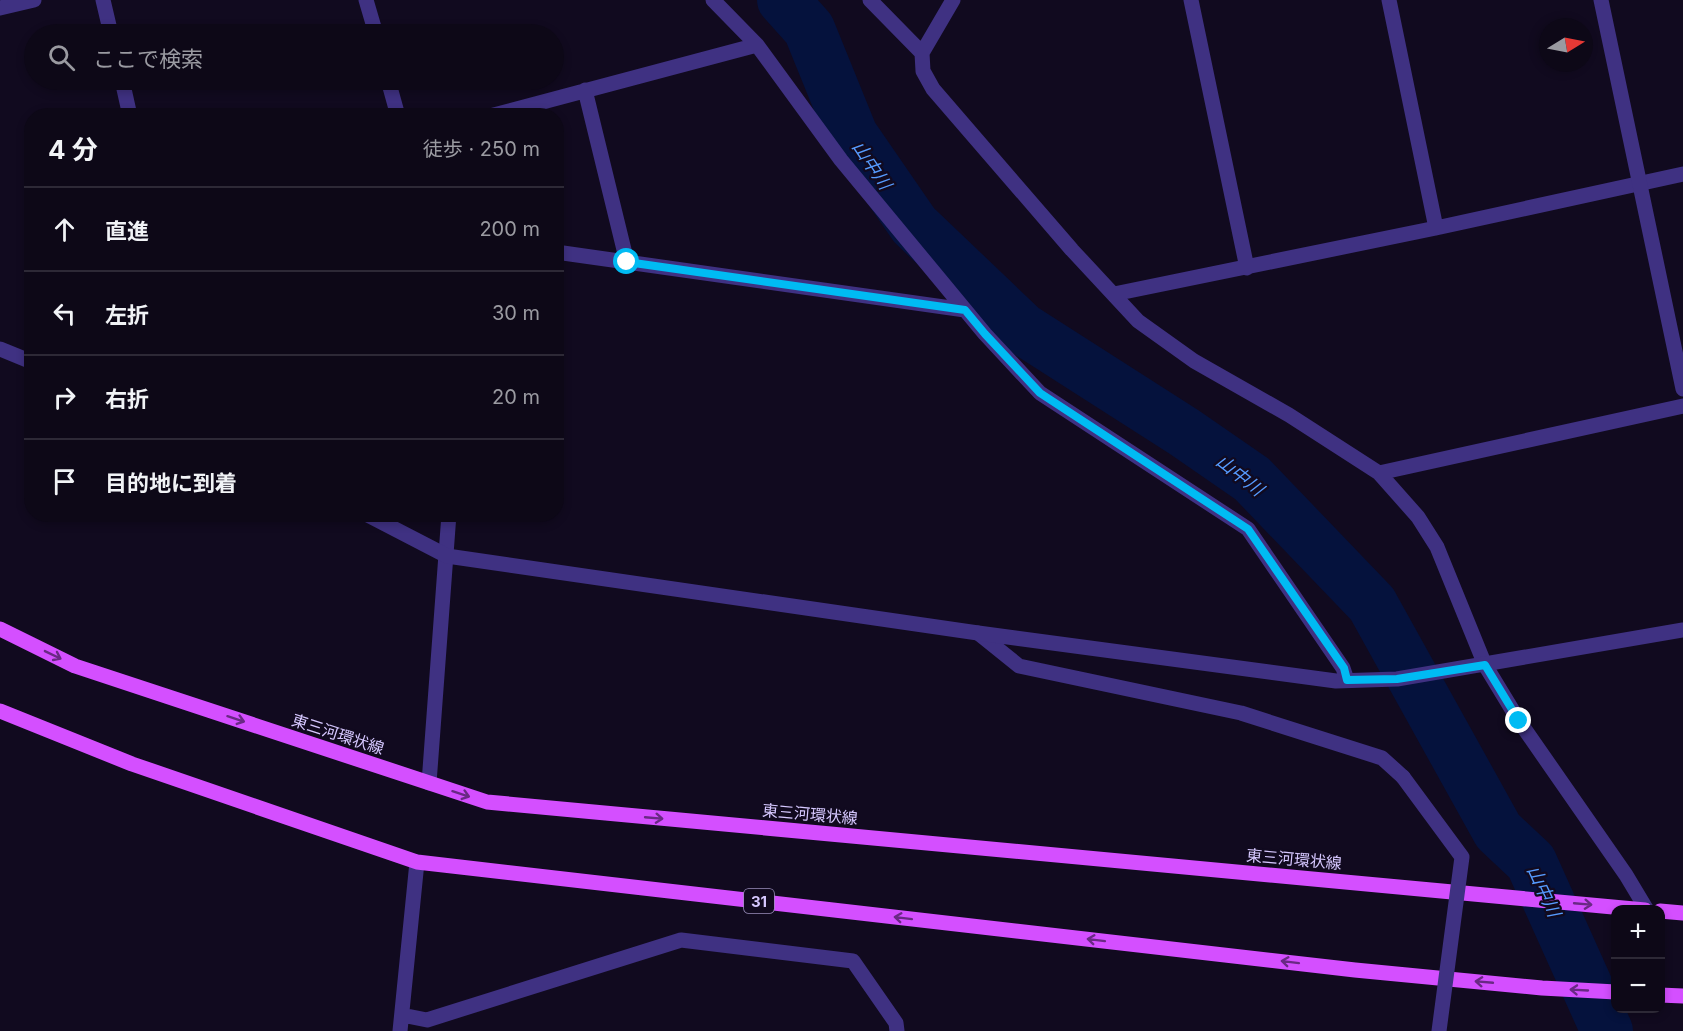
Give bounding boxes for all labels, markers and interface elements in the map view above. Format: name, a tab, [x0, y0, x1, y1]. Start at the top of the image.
north arrow	[1539, 18, 1593, 72]
search box	[24, 24, 564, 90]
icon: search	[45, 41, 78, 74]
text: ここで検索	[93, 46, 203, 72]
text: 4 分	[48, 134, 98, 165]
text: 徒歩 · 250 m	[423, 137, 540, 161]
water label: 山中川	[848, 137, 897, 195]
icon: ahead	[48, 213, 81, 246]
text: 200 m	[479, 217, 540, 241]
text: 直進	[105, 218, 149, 244]
route start	[613, 248, 639, 274]
icon: left	[48, 297, 81, 330]
text: 30 m	[492, 301, 540, 325]
text: 左折	[105, 302, 149, 328]
icon: right	[48, 381, 81, 414]
text: 20 m	[492, 385, 540, 409]
text: 右折	[105, 386, 149, 412]
water label: 山中川	[1212, 450, 1269, 501]
icon: arrive	[48, 465, 81, 498]
text: 目的地に到着	[105, 470, 237, 496]
one-way arrow	[43, 650, 61, 661]
route end	[1505, 707, 1531, 733]
street label: 東三河環状線	[289, 710, 387, 758]
one-way arrow	[226, 714, 245, 725]
one-way arrow	[451, 789, 470, 800]
street label: 東三河環状線	[761, 800, 859, 828]
one-way arrow	[644, 813, 664, 824]
street label: 東三河環状線	[1245, 845, 1343, 873]
water label: 山中川	[1523, 862, 1566, 922]
road number: 31	[744, 889, 774, 913]
one-way arrow	[1572, 899, 1592, 910]
map controls	[1611, 905, 1665, 1013]
button: +	[1611, 905, 1665, 959]
one-way arrow	[893, 912, 913, 923]
one-way arrow	[1087, 934, 1107, 945]
one-way arrow	[1281, 957, 1300, 968]
button: −	[1611, 959, 1665, 1013]
one-way arrow	[1475, 976, 1494, 987]
one-way arrow	[1569, 984, 1589, 995]

